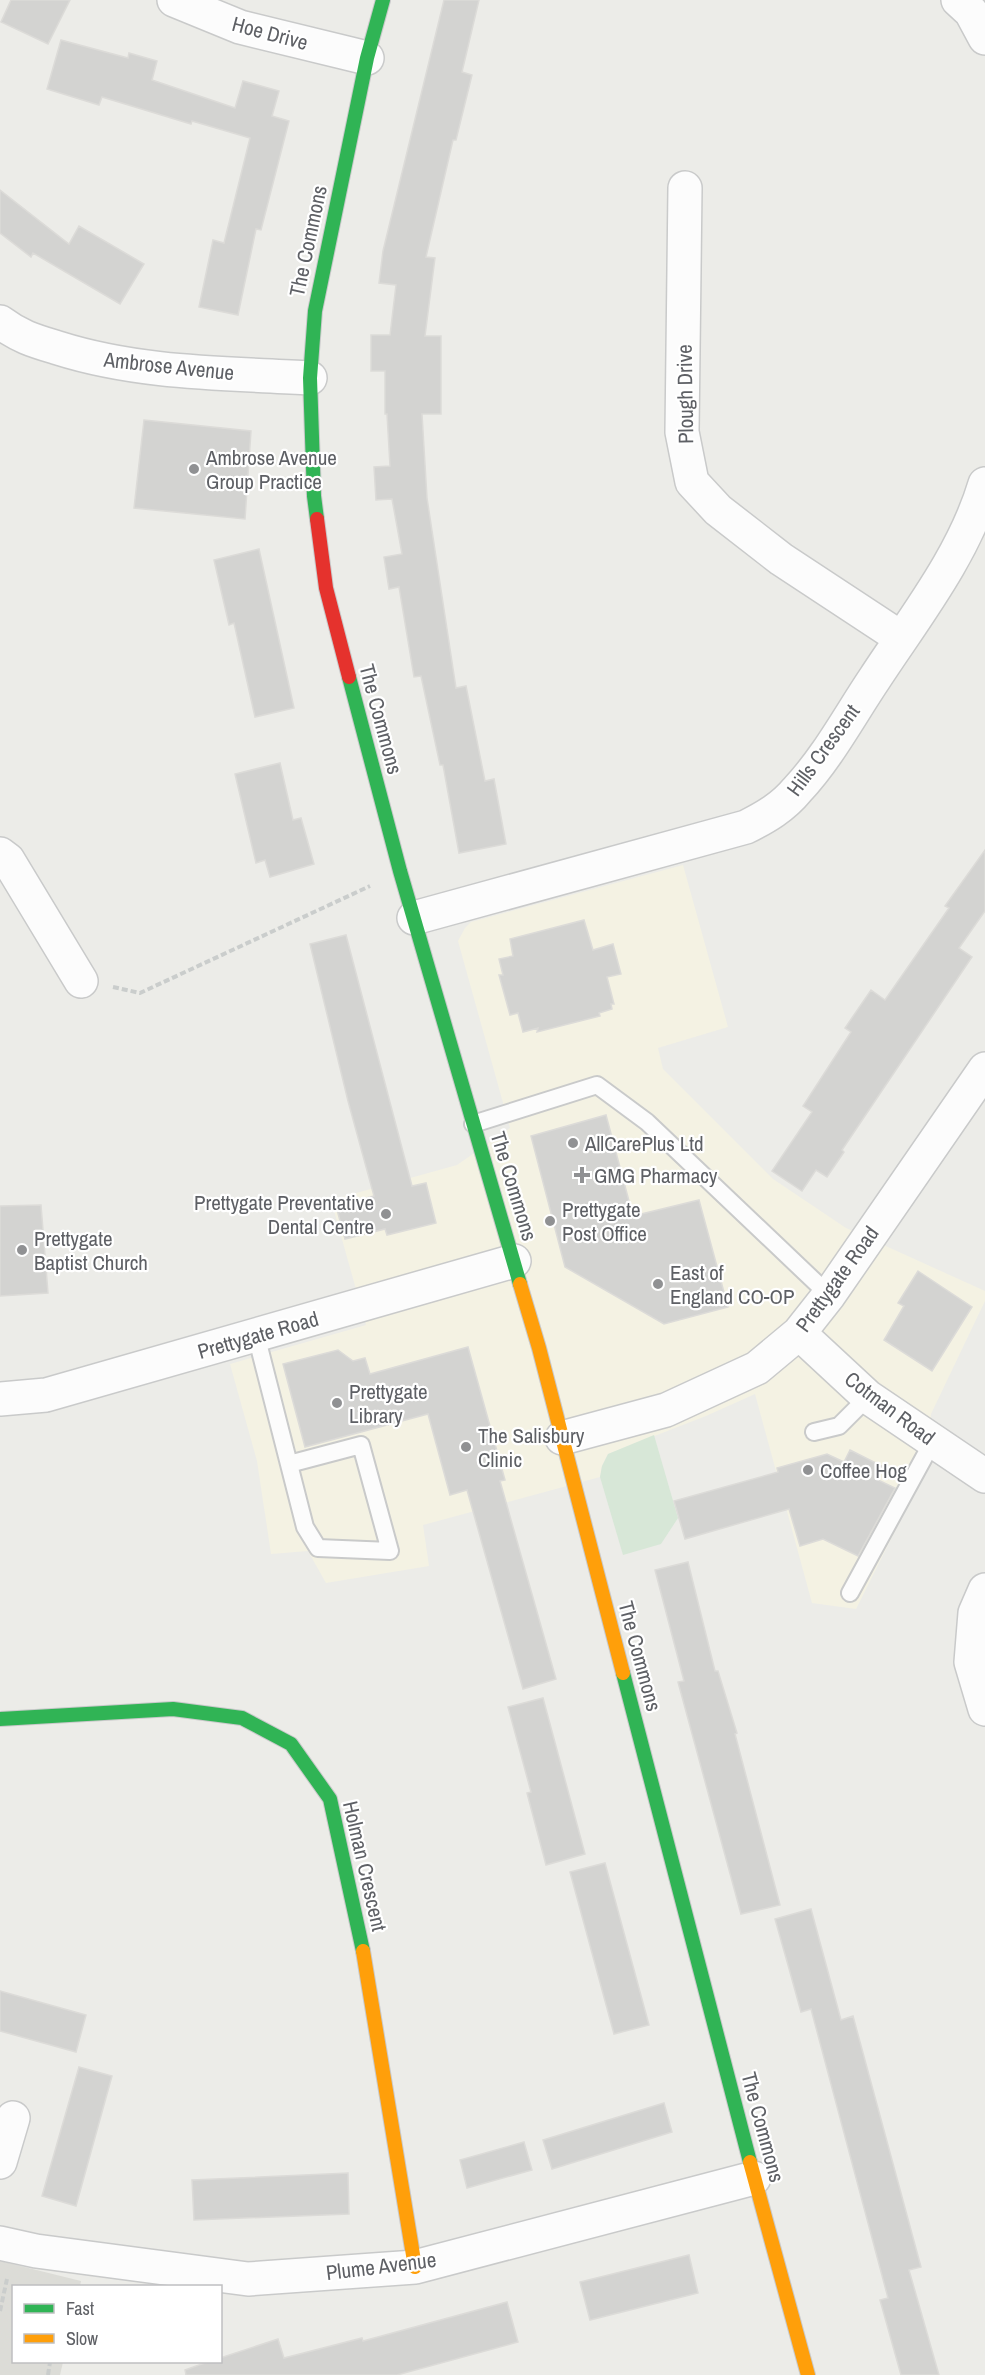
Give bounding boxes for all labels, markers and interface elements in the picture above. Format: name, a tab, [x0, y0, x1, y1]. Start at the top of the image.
street label: Hoe Drive	[229, 9, 311, 57]
street label: The Commons	[282, 183, 334, 299]
street label: Plough Drive	[670, 344, 700, 444]
street label: Ambrose Avenue	[101, 345, 236, 387]
place label: Ambrose Avenue Group Practice	[205, 443, 337, 496]
marker: Ambrose Avenue Group Practice	[187, 462, 201, 476]
street label: The Commons	[352, 661, 410, 777]
street label: Hills Crescent	[780, 698, 866, 802]
street label: The Commons	[484, 1128, 544, 1244]
place label: AllCarePlus Ltd	[584, 1129, 704, 1158]
marker: AllCarePlus Ltd	[566, 1136, 580, 1150]
place label: GMG Pharmacy	[594, 1161, 718, 1190]
marker: GMG Pharmacy	[575, 1168, 589, 1182]
place label: Prettygate Preventative Dental Centre	[194, 1188, 374, 1241]
place label: Prettygate Post Office	[562, 1195, 647, 1248]
marker: Prettygate Preventative Dental Centre	[379, 1207, 393, 1221]
marker: Prettygate Post Office	[543, 1214, 557, 1228]
street label: Prettygate Road	[789, 1220, 885, 1338]
place label: Prettygate Baptist Church	[34, 1224, 148, 1277]
marker: Prettygate Baptist Church	[15, 1243, 29, 1257]
place label: East of England CO-OP	[670, 1258, 794, 1311]
marker: East of England CO-OP	[651, 1277, 665, 1291]
street label: Prettygate Road	[194, 1304, 322, 1366]
street label: Cotman Road	[839, 1364, 941, 1452]
place label: Prettygate Library	[349, 1377, 428, 1430]
marker: Prettygate Library	[330, 1396, 344, 1410]
place label: The Salisbury Clinic	[478, 1421, 585, 1474]
marker: The Salisbury Clinic	[459, 1440, 473, 1454]
place label: Coffee Hog	[820, 1456, 907, 1485]
marker: Coffee Hog	[801, 1463, 815, 1477]
street label: The Commons	[611, 1598, 669, 1714]
street label: Holman Crescent	[336, 1798, 394, 1934]
street label: The Commons	[734, 2069, 792, 2185]
street label: Plume Avenue	[324, 2245, 438, 2287]
legend	[12, 2285, 222, 2363]
text: Fast	[66, 2296, 94, 2321]
text: Slow	[66, 2326, 98, 2351]

